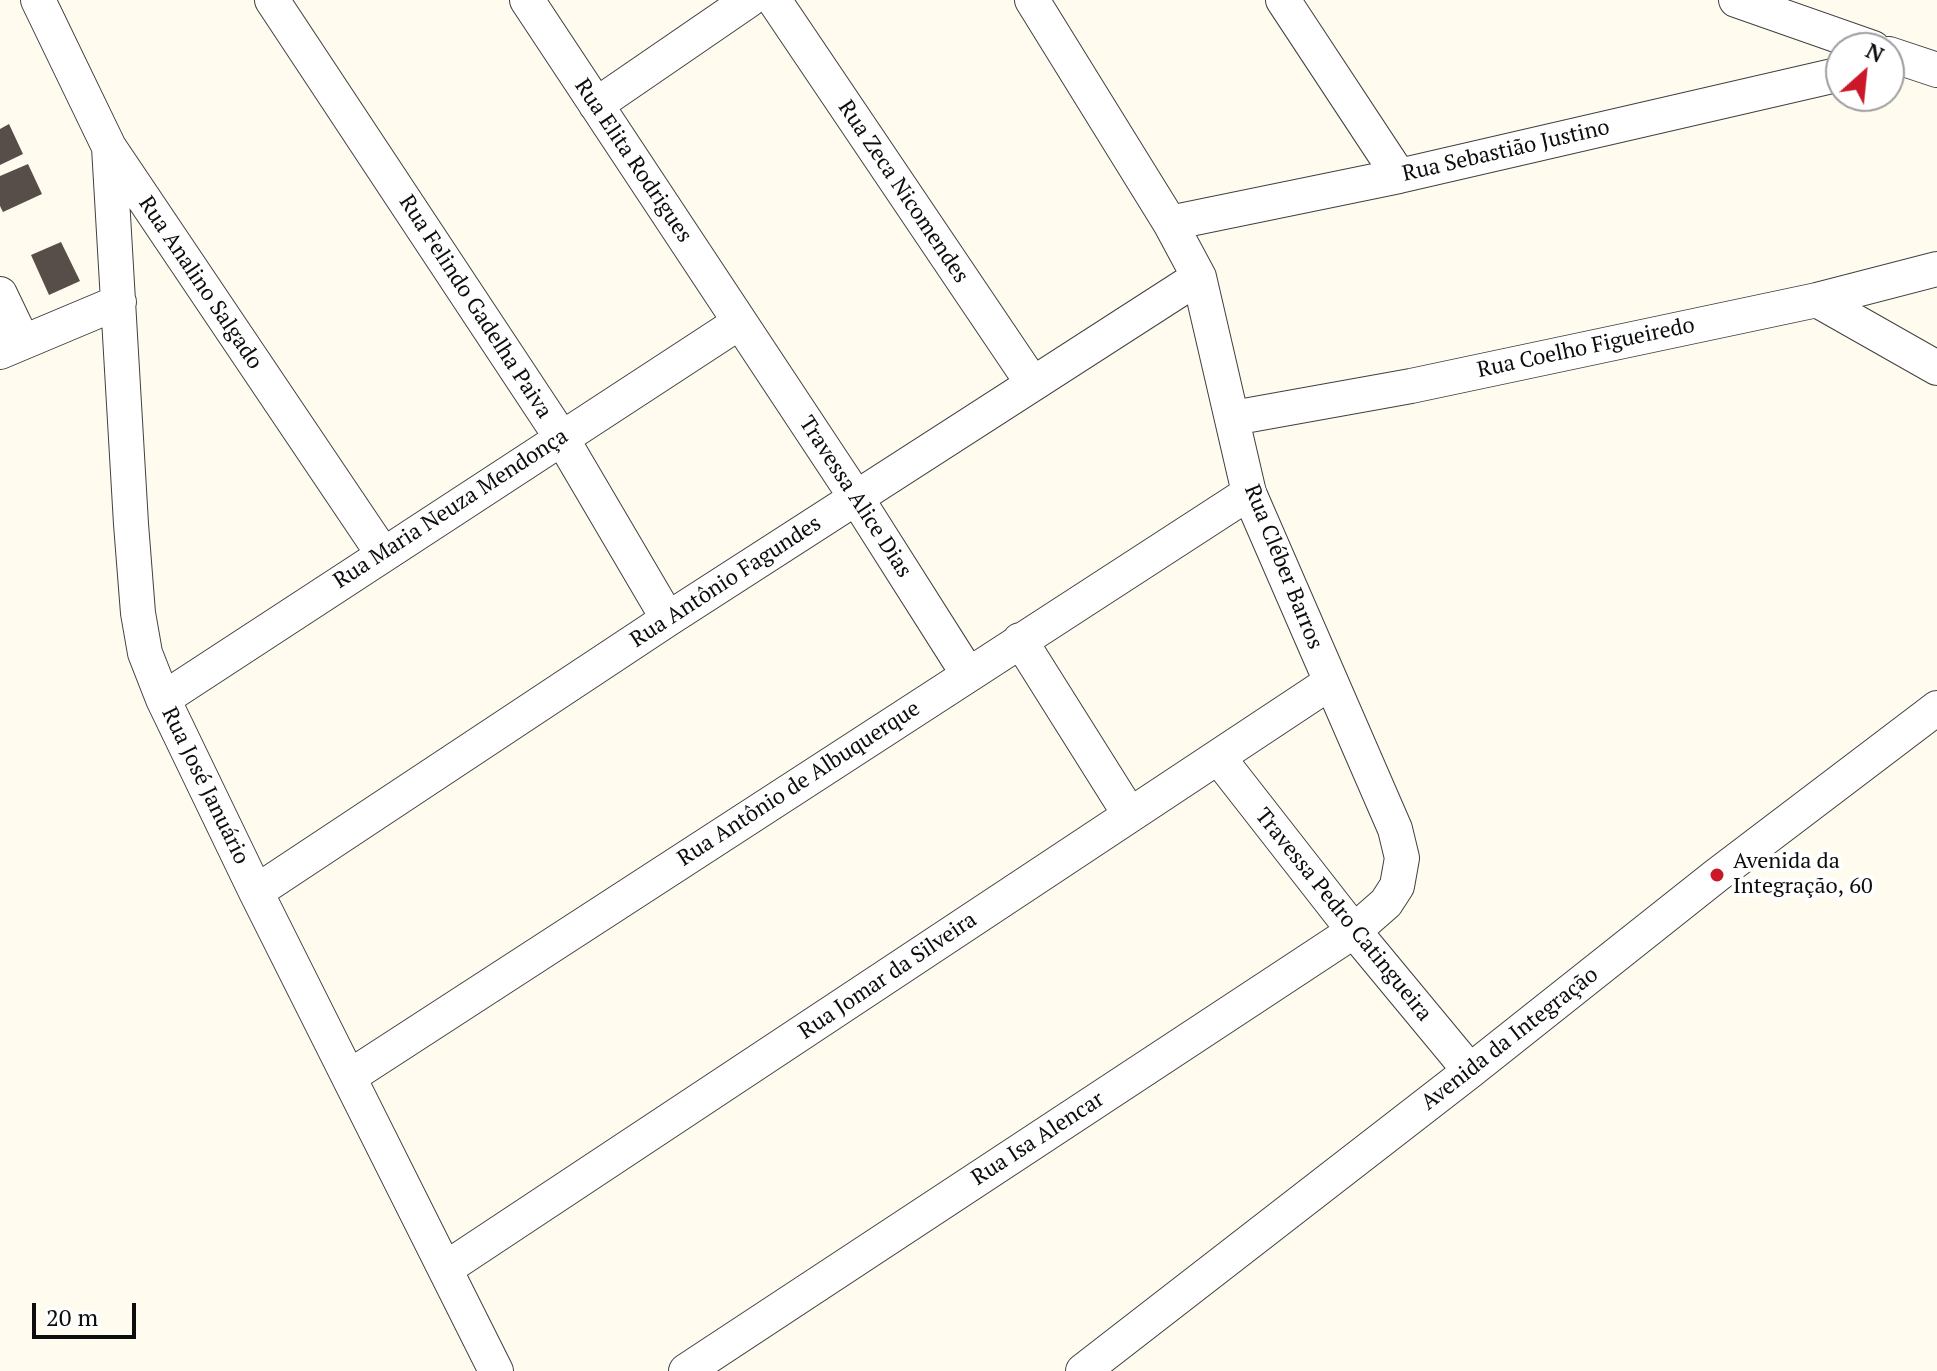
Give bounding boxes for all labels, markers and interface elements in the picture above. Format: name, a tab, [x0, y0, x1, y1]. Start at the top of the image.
north arrow	[1825, 32, 1905, 112]
text: N	[1861, 35, 1889, 69]
street label: Rua Elita Rodrigues	[568, 74, 698, 248]
street label: Rua Zeca Nicomendes	[832, 96, 974, 288]
street label: Rua Sebastião Justino	[1400, 114, 1612, 188]
street label: Rua Felindo Gadelha Paiva	[393, 190, 557, 424]
street label: Rua Analino Salgado	[132, 192, 268, 374]
street label: Rua Coelho Figueiredo	[1475, 312, 1697, 384]
street label: Travessa Alice Dias	[793, 411, 917, 583]
street label: Rua Maria Neuza Mendonça	[329, 423, 573, 595]
street label: Rua Cléber Barros	[1238, 481, 1328, 653]
street label: Rua Antônio Fagundes	[626, 511, 826, 653]
street label: Rua Antônio de Albuquerque	[673, 696, 925, 872]
street label: Rua José Januário	[156, 703, 254, 869]
street label: Travessa Pedro Catingueira	[1249, 803, 1437, 1027]
place label: Avenida da Integração, 60	[1733, 849, 1873, 900]
marker: Avenida da Integração, 60	[1708, 866, 1726, 884]
street label: Rua Jomar da Silveira	[794, 907, 982, 1045]
street label: Avenida da Integração	[1416, 962, 1604, 1116]
street label: Rua Isa Alencar	[967, 1086, 1109, 1192]
scale bar	[36, 1287, 140, 1337]
text: 20 m	[46, 1301, 98, 1333]

